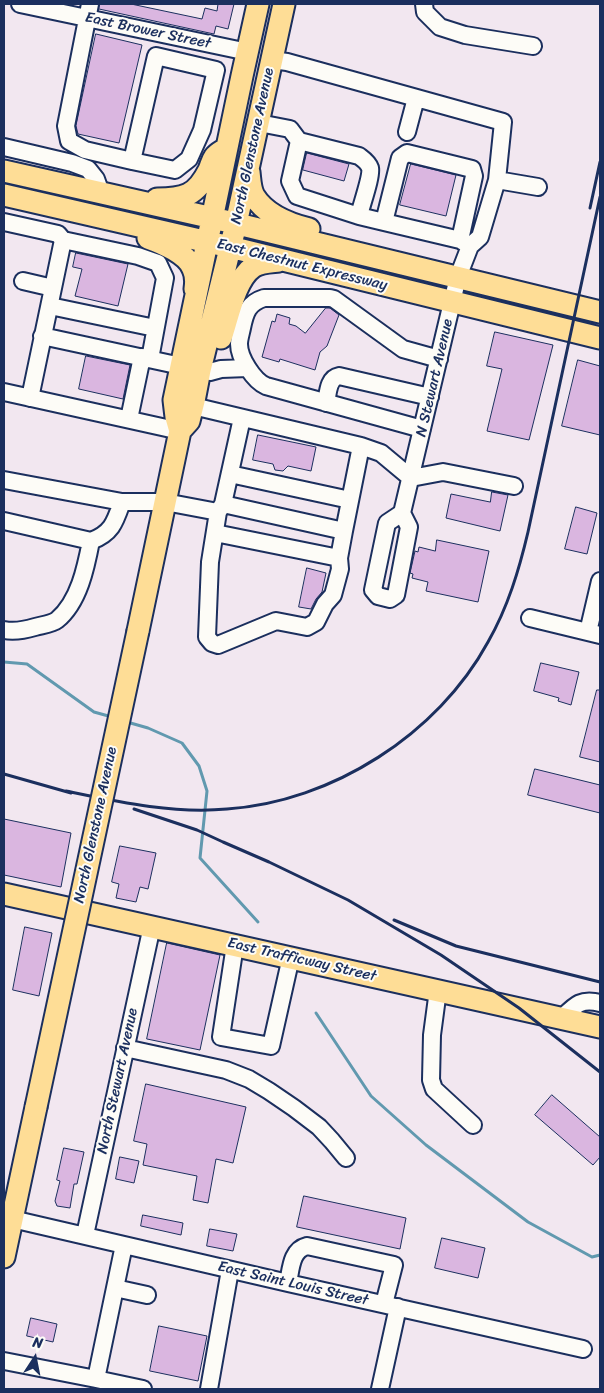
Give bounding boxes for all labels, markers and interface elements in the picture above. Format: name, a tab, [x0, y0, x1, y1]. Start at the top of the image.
street label: East Brower Street	[83, 9, 213, 53]
street label: North Glenstone Avenue	[228, 66, 278, 226]
street label: East Chestnut Expressway	[215, 235, 389, 295]
street label: N Stewart Avenue	[413, 317, 457, 439]
street label: North Glenstone Avenue	[71, 745, 121, 905]
street label: East Trafficway Street	[226, 934, 378, 986]
street label: North Stewart Avenue	[94, 1006, 142, 1156]
street label: East Saint Louis Street	[216, 1258, 370, 1310]
text: N	[31, 1330, 45, 1356]
north arrow	[10, 1333, 60, 1383]

